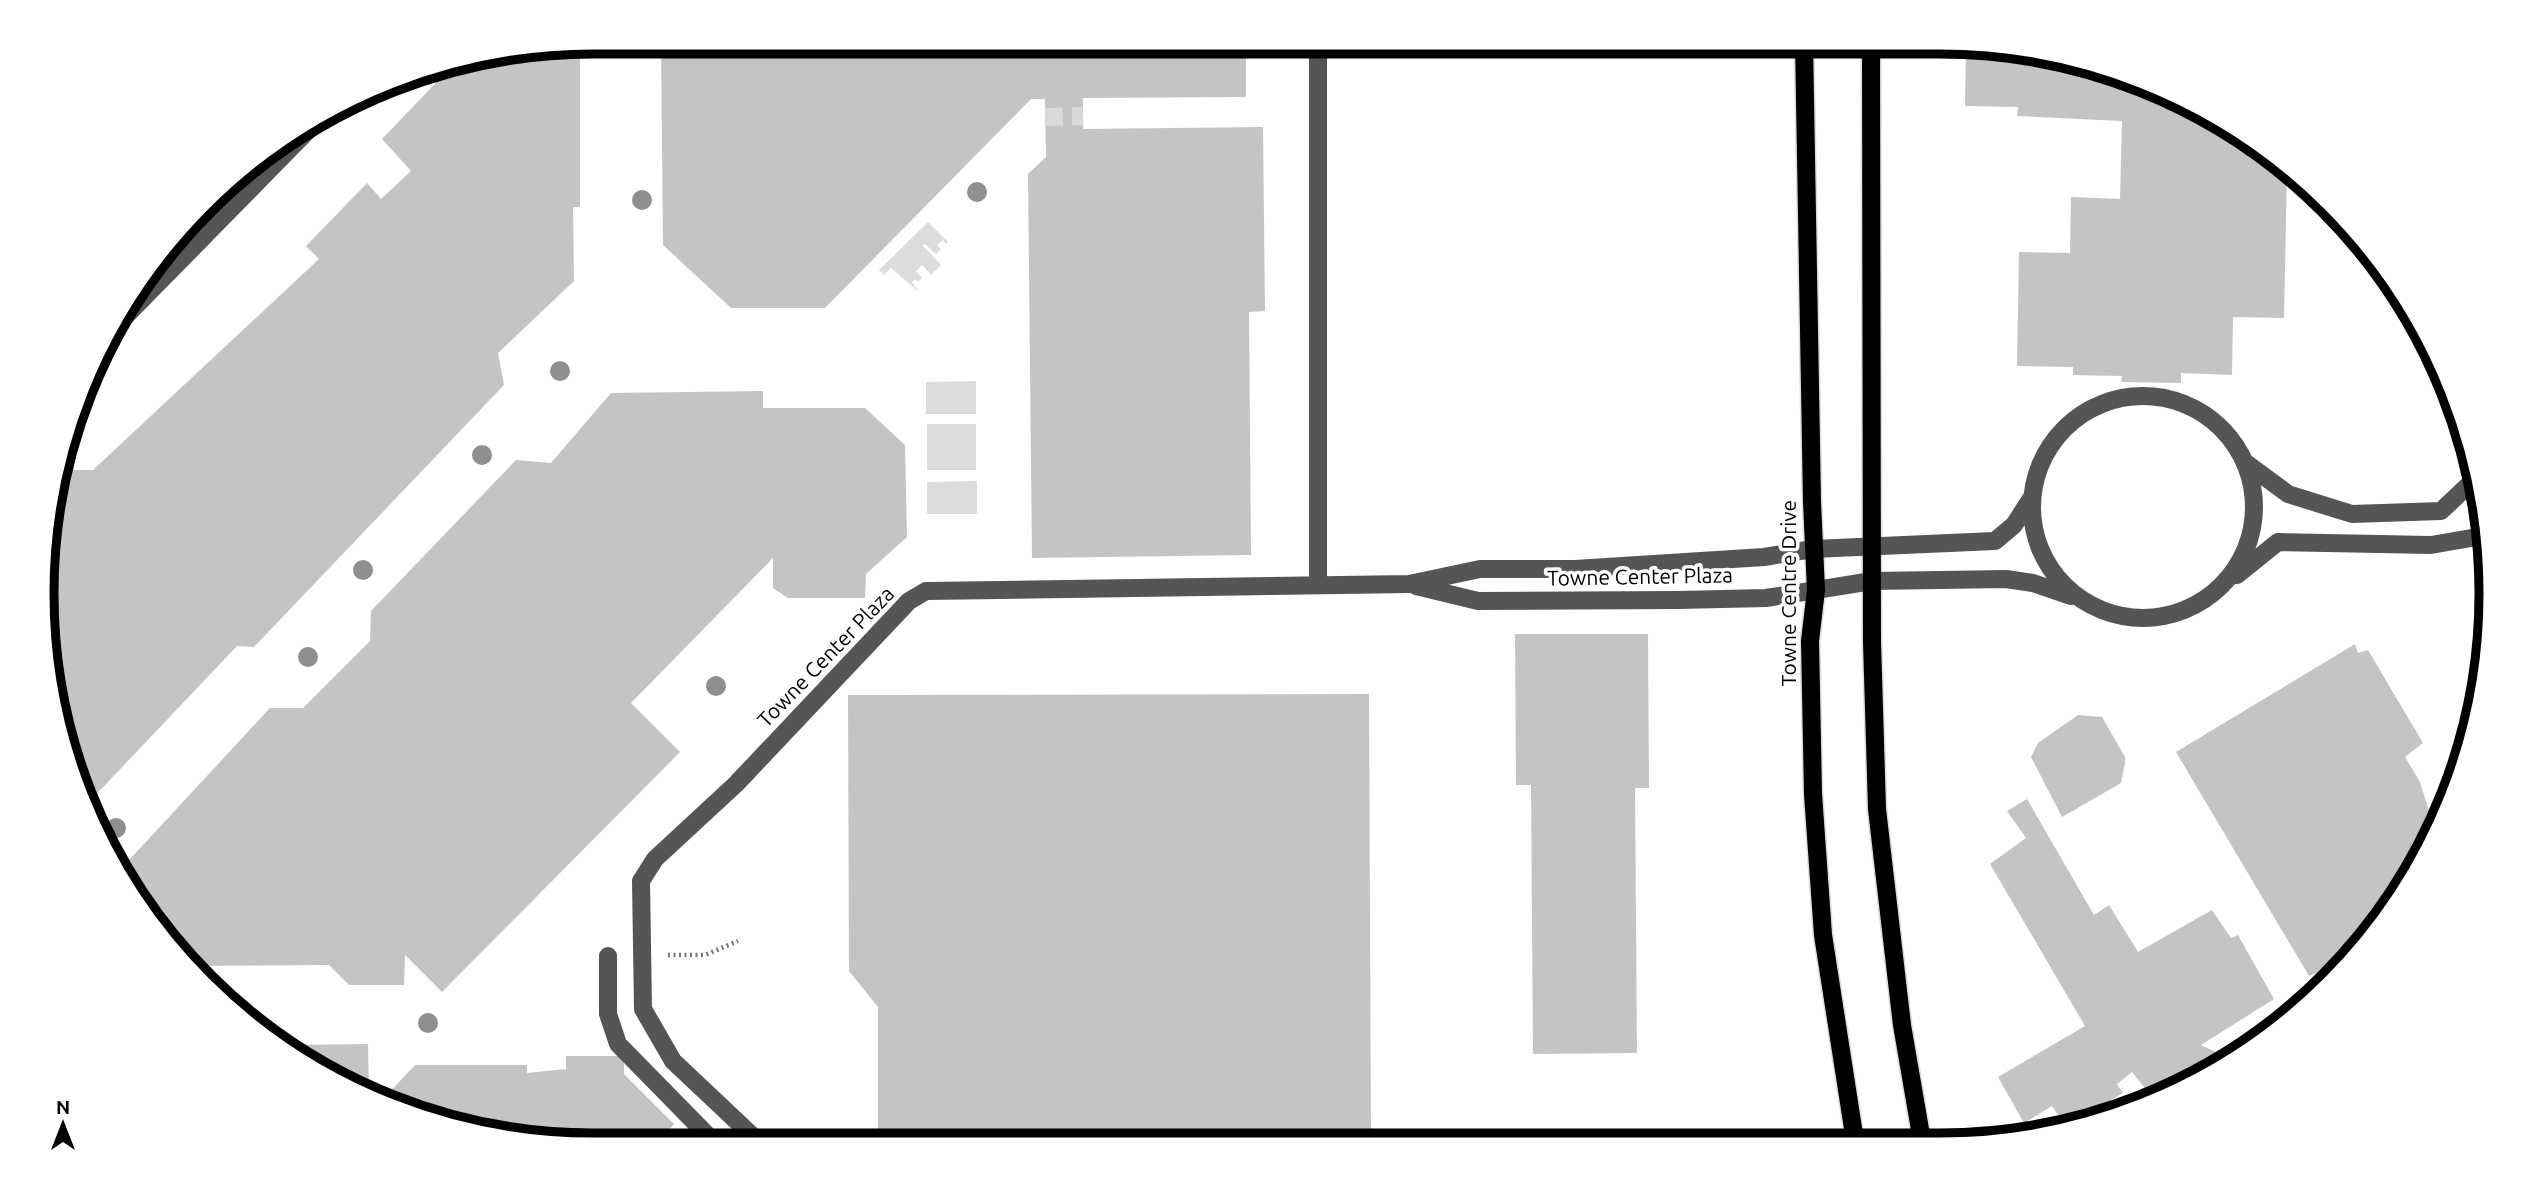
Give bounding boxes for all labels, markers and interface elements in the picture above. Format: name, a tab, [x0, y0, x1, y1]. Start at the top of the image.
street label: Towne Centre Drive	[1776, 500, 1800, 686]
street label: Towne Center Plaza	[1547, 562, 1733, 590]
street label: Towne Center Plaza	[752, 581, 898, 732]
north arrow	[28, 1089, 98, 1159]
text: N	[56, 1096, 70, 1118]

